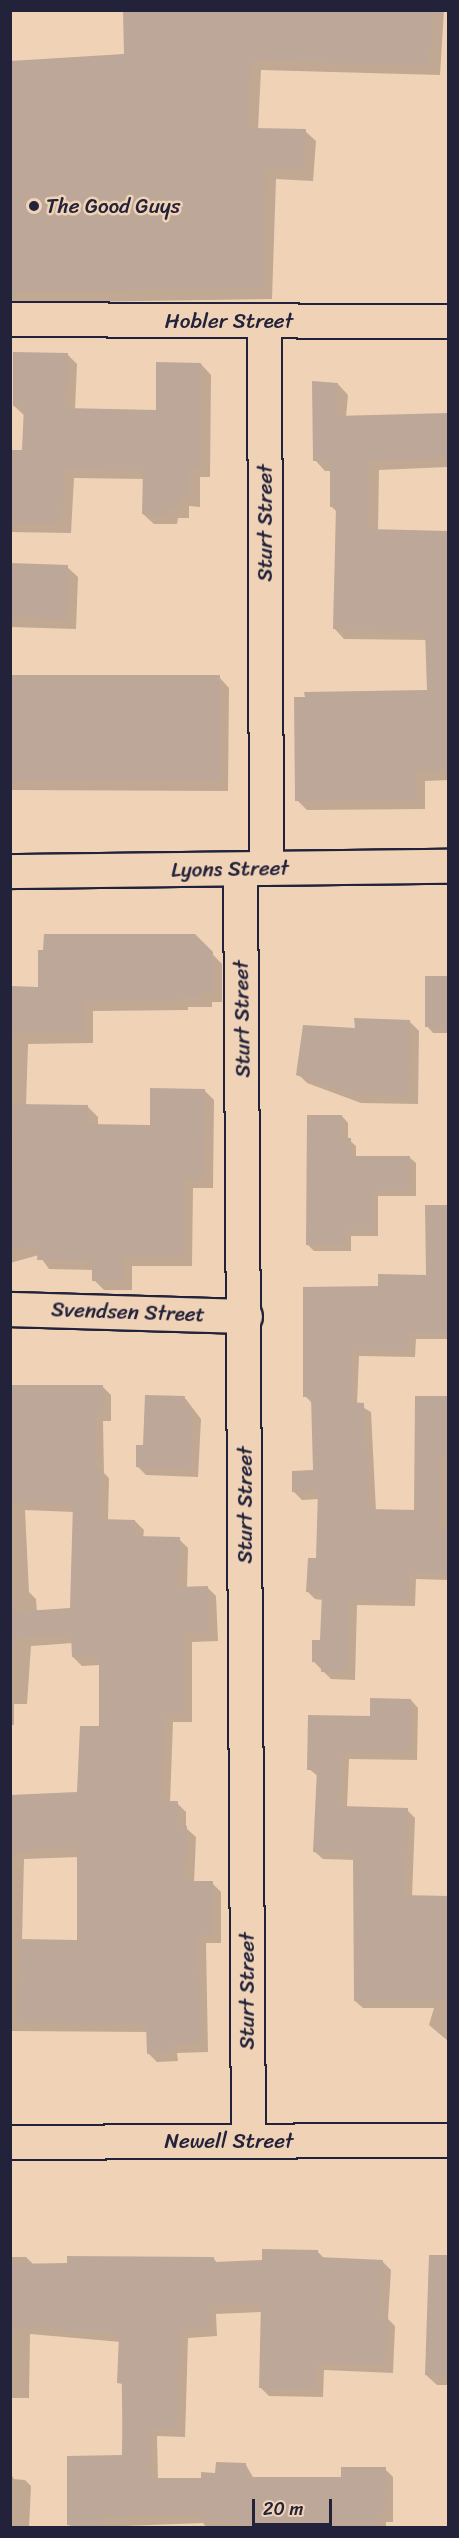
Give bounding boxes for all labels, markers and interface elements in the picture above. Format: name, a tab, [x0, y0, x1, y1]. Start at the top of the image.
place label: The Good Guys	[46, 193, 181, 219]
marker: The Good Guys	[27, 199, 41, 213]
street label: Hobler Street	[165, 308, 293, 334]
street label: Sturt Street	[252, 464, 278, 582]
street label: Lyons Street	[171, 855, 289, 883]
street label: Sturt Street	[228, 960, 256, 1078]
street label: Svendsen Street	[50, 1297, 206, 1327]
street label: Sturt Street	[232, 1446, 258, 1564]
street label: Sturt Street	[234, 1932, 260, 2050]
street label: Newell Street	[164, 2128, 294, 2154]
scale bar	[255, 2487, 334, 2525]
text: 20 m	[263, 2493, 303, 2525]

